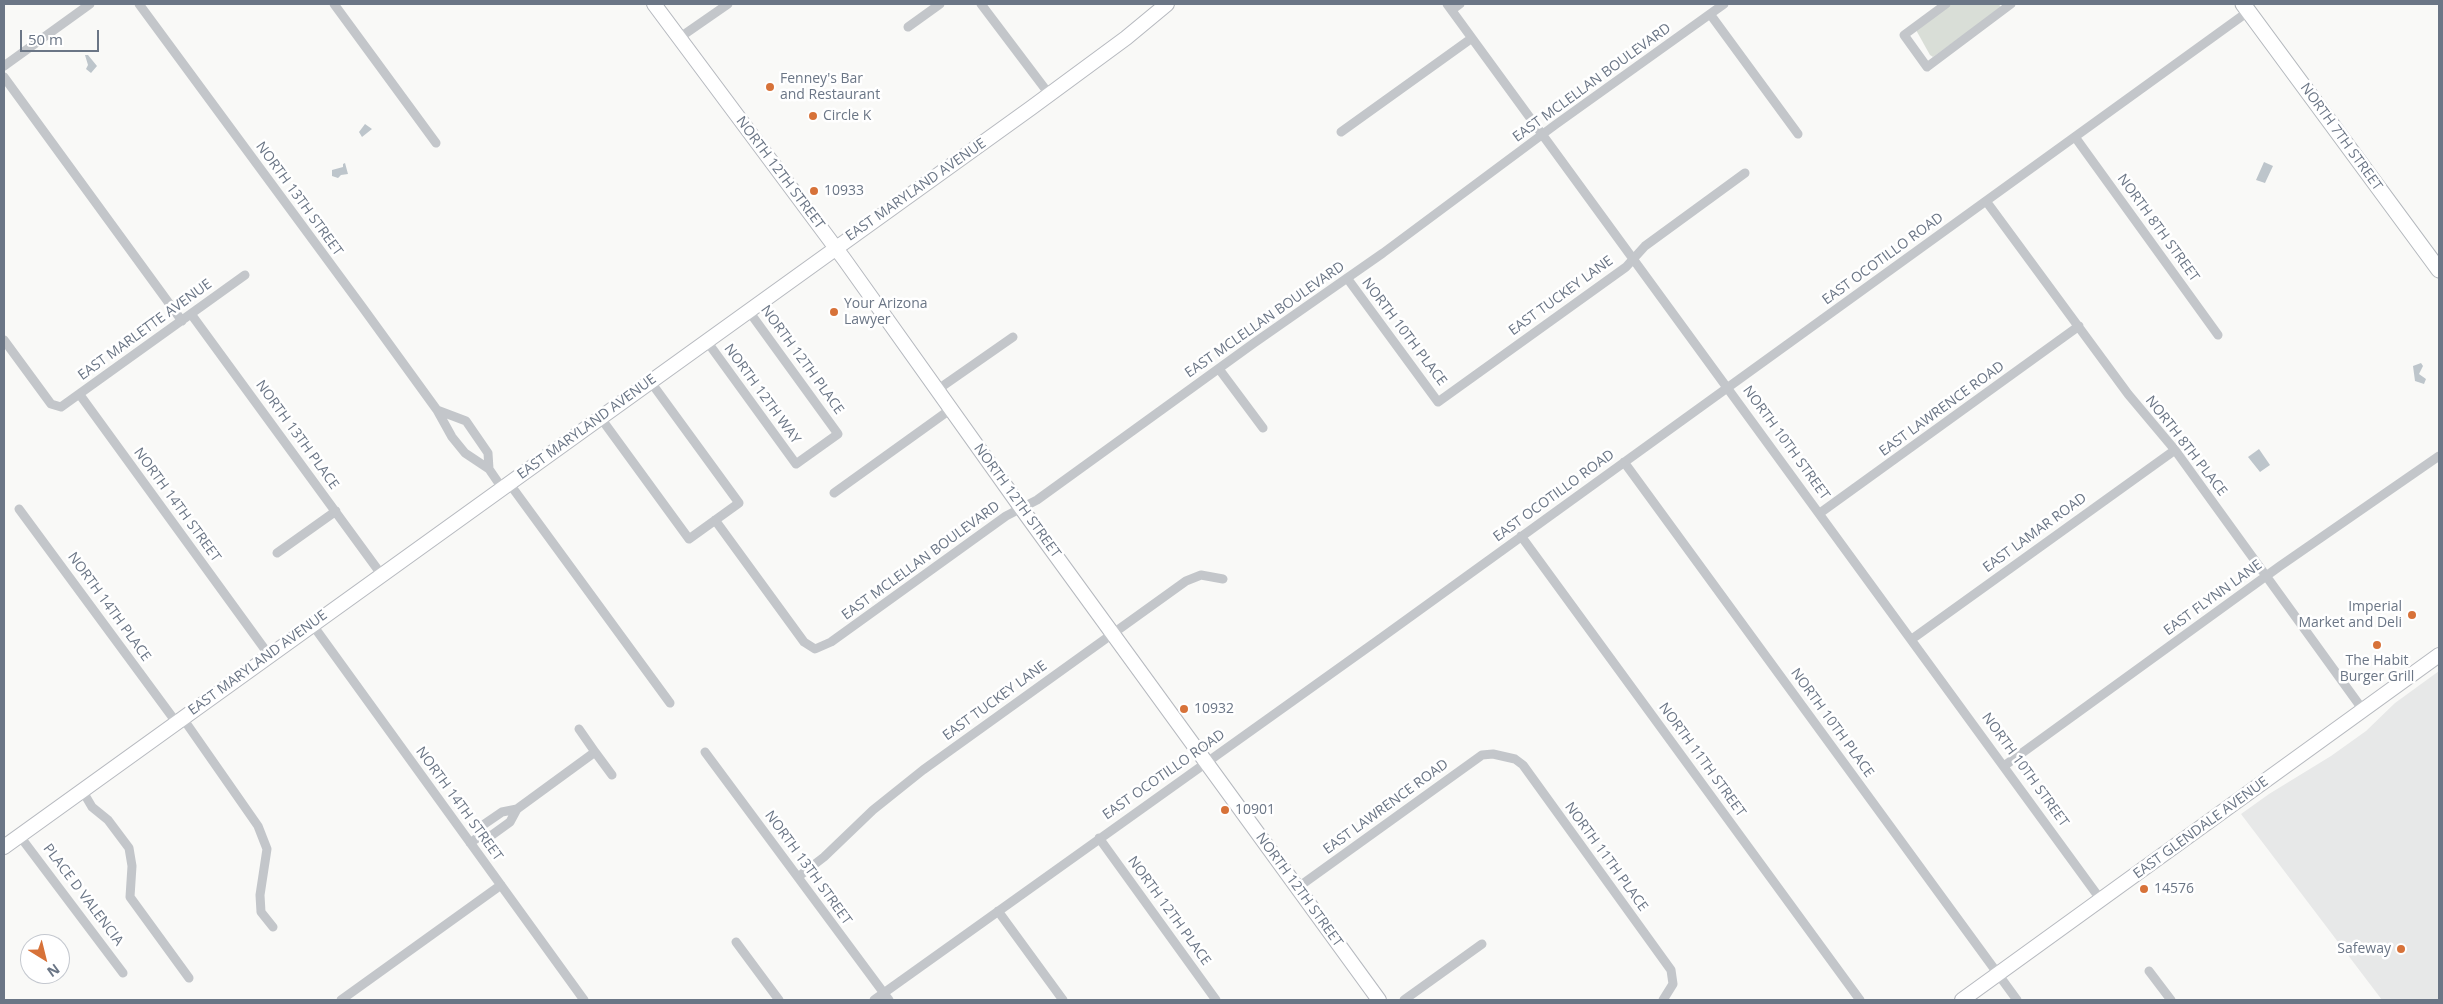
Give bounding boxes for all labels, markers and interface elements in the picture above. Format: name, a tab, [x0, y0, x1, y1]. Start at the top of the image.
scale bar	[22, 20, 101, 52]
street label: EAST MCLELLAN BOULEVARD	[1510, 20, 1674, 146]
text: 50 m	[28, 29, 63, 49]
place label: Fenney's Bar and Restaurant	[780, 71, 880, 104]
street label: NORTH 7TH STREET	[2296, 80, 2386, 194]
marker: Fenney's Bar and Restaurant	[764, 81, 776, 93]
place label: Circle K	[823, 108, 871, 124]
marker: Circle K	[807, 110, 819, 122]
street label: NORTH 12TH STREET	[732, 113, 828, 233]
street label: EAST MARYLAND AVENUE	[843, 135, 989, 245]
street label: NORTH 13TH STREET	[252, 139, 346, 259]
street label: NORTH 8TH STREET	[2113, 171, 2203, 285]
place label: 10933	[824, 183, 864, 199]
marker: 10933	[808, 185, 820, 197]
street label: EAST OCOTILLO ROAD	[1819, 209, 1947, 309]
street label: EAST TUCKEY LANE	[1506, 253, 1616, 339]
street label: EAST MCLELLAN BOULEVARD	[1182, 258, 1348, 382]
street label: NORTH 10TH PLACE	[1358, 275, 1450, 389]
street label: EAST MARLETTE AVENUE	[75, 276, 215, 384]
place label: Your Arizona Lawyer	[844, 296, 928, 328]
street label: NORTH 12TH PLACE	[757, 302, 847, 418]
marker: Your Arizona Lawyer	[828, 306, 840, 318]
street label: NORTH 12TH WAY	[720, 341, 804, 447]
street label: EAST LAWRENCE ROAD	[1876, 358, 2008, 460]
street label: EAST MARYLAND AVENUE	[514, 371, 660, 483]
street label: NORTH 13TH PLACE	[252, 377, 342, 493]
street label: NORTH 10TH STREET	[1739, 383, 1833, 503]
street label: NORTH 8TH PLACE	[2142, 393, 2230, 499]
street label: NORTH 12TH STREET	[970, 441, 1064, 561]
street label: NORTH 14TH STREET	[130, 445, 224, 565]
street label: EAST OCOTILLO ROAD	[1490, 446, 1618, 546]
street label: EAST LAMAR ROAD	[1980, 490, 2090, 576]
street label: EAST MCLELLAN BOULEVARD	[839, 498, 1003, 624]
street label: NORTH 14TH PLACE	[64, 549, 154, 665]
street label: EAST FLYNN LANE	[2161, 557, 2265, 639]
place label: Imperial Market and Deli	[2298, 599, 2402, 632]
street label: EAST MARYLAND AVENUE	[185, 607, 331, 719]
marker: Imperial Market and Deli	[2406, 609, 2418, 621]
marker: The Habit Burger Grill	[2371, 639, 2383, 651]
place label: The Habit Burger Grill	[2340, 653, 2414, 686]
street label: EAST TUCKEY LANE	[940, 658, 1050, 744]
street label: NORTH 10TH PLACE	[1787, 665, 1877, 781]
street label: NORTH 11TH STREET	[1655, 700, 1749, 820]
place label: 10932	[1194, 701, 1234, 717]
marker: 10932	[1178, 703, 1190, 715]
street label: NORTH 10TH STREET	[1978, 710, 2072, 830]
street label: EAST OCOTILLO ROAD	[1100, 726, 1228, 824]
street label: NORTH 14TH STREET	[412, 744, 506, 864]
street label: EAST LAWRENCE ROAD	[1320, 756, 1452, 858]
street label: EAST GLENDALE AVENUE	[2130, 773, 2272, 883]
street label: NORTH 11TH PLACE	[1561, 799, 1651, 915]
place label: 10901	[1235, 802, 1275, 818]
marker: 10901	[1219, 804, 1231, 816]
street label: NORTH 13TH STREET	[761, 808, 855, 928]
street label: NORTH 12TH STREET	[1252, 830, 1346, 950]
street label: PLACE D VALENCIA	[39, 841, 127, 949]
street label: NORTH 12TH PLACE	[1124, 853, 1214, 969]
place label: 14576	[2154, 881, 2194, 897]
marker: 14576	[2138, 883, 2150, 895]
north arrow	[20, 934, 70, 984]
place label: Safeway	[2337, 941, 2391, 957]
marker: Safeway	[2395, 943, 2407, 955]
text: N	[43, 960, 64, 982]

